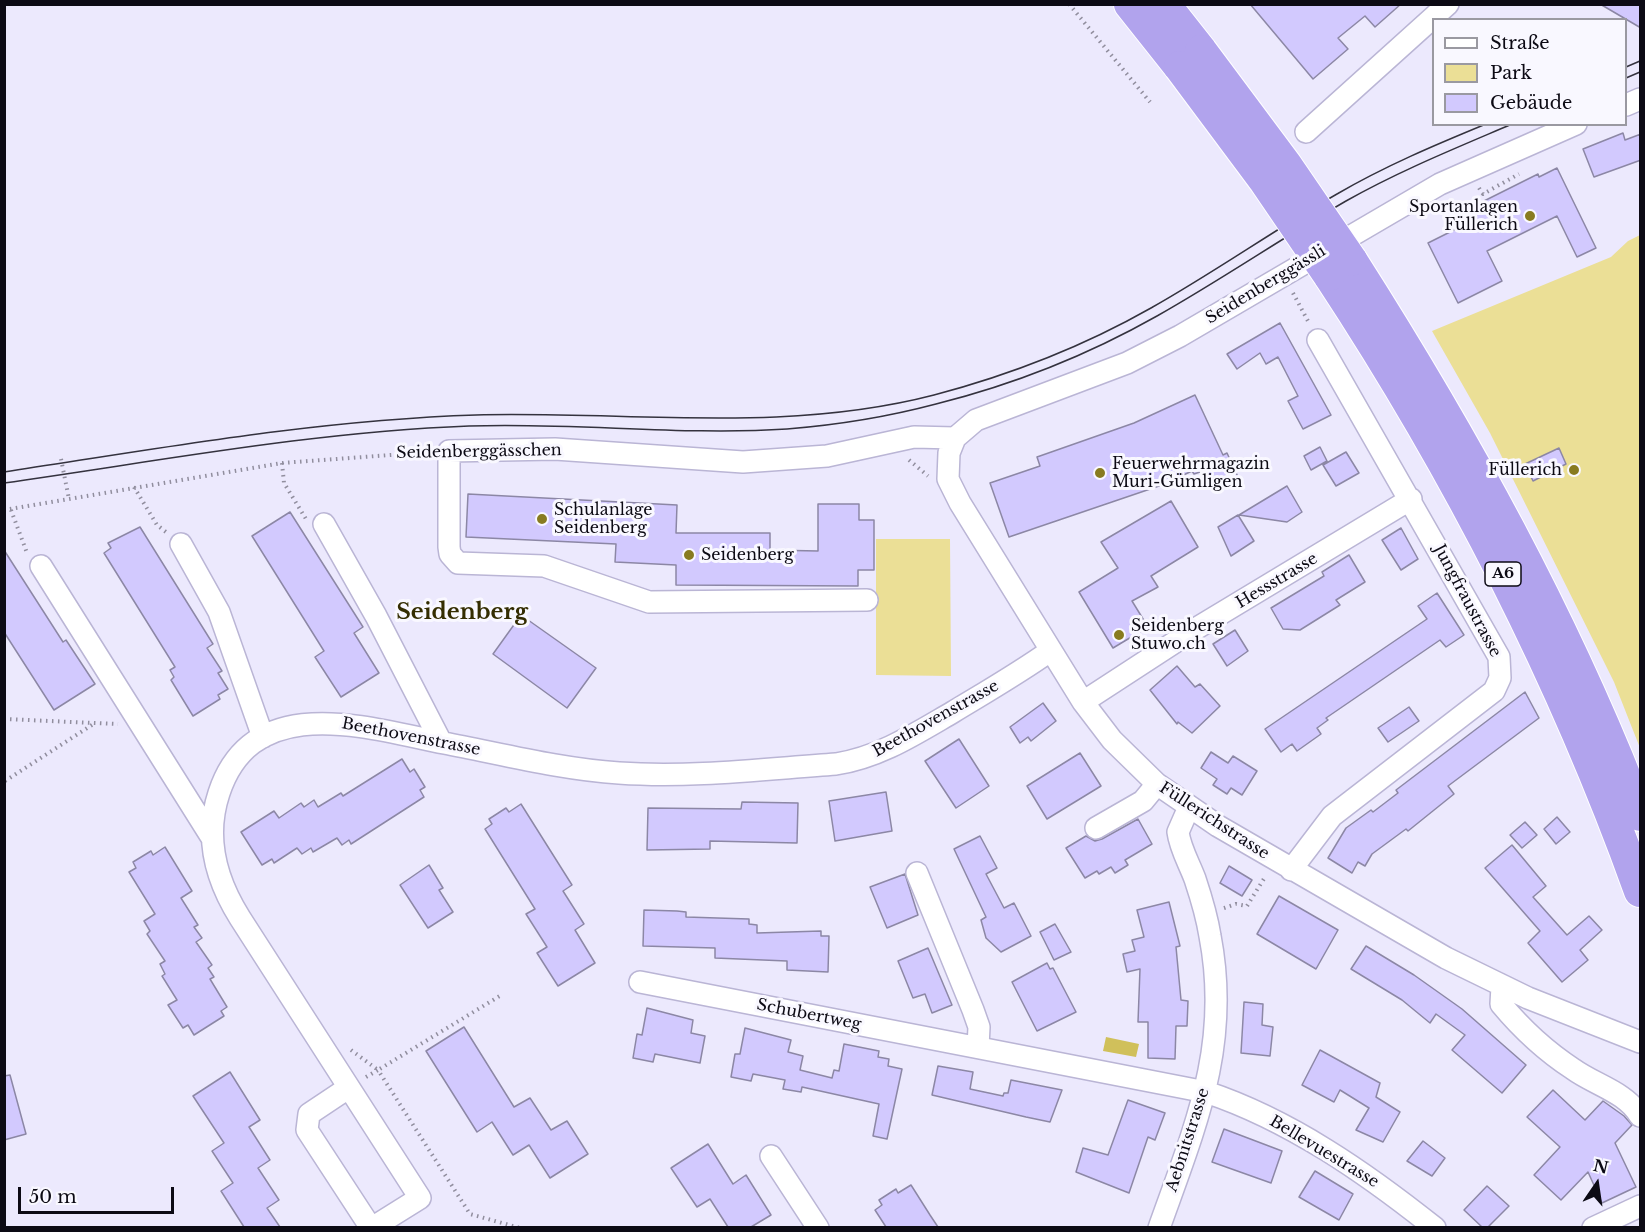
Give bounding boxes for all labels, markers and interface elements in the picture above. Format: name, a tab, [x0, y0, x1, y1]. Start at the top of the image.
legend	[1432, 18, 1627, 126]
text: Straße	[1490, 32, 1550, 54]
text: Park	[1490, 62, 1532, 84]
text: Gebäude	[1490, 92, 1572, 114]
place label: Sportanlagen Füllerich	[1409, 197, 1518, 235]
marker: Sportanlagen Füllerich	[1523, 209, 1537, 223]
street label: Seidenberggässli	[1203, 242, 1329, 328]
street label: Seidenberggässchen	[396, 441, 562, 463]
place label: Feuerwehrmagazin Muri-Gümligen	[1112, 454, 1270, 492]
place label: Füllerich	[1488, 460, 1562, 480]
marker: Füllerich	[1567, 463, 1581, 477]
marker: Feuerwehrmagazin Muri-Gümligen	[1093, 466, 1107, 480]
place label: Schulanlage Seidenberg	[554, 500, 652, 538]
marker: Schulanlage Seidenberg	[535, 512, 549, 526]
street label: Jungfraustrasse	[1429, 541, 1505, 661]
place label: Seidenberg	[701, 545, 794, 565]
marker: Seidenberg	[682, 548, 696, 562]
street label: Hessstrasse	[1233, 549, 1321, 613]
road number: A6	[1485, 562, 1521, 586]
district label: Seidenberg	[396, 600, 528, 626]
place label: Seidenberg Stuwo.ch	[1131, 616, 1224, 654]
marker: Seidenberg Stuwo.ch	[1112, 628, 1126, 642]
street label: Beethovenstrasse	[870, 676, 1002, 762]
street label: Beethovenstrasse	[340, 714, 482, 760]
street label: Füllerichstrasse	[1155, 778, 1273, 864]
street label: Schubertweg	[755, 995, 863, 1035]
street label: Aebnitstrasse	[1162, 1086, 1214, 1194]
street label: Bellevuestrasse	[1266, 1112, 1382, 1192]
north arrow	[1567, 1154, 1627, 1214]
text: N	[1591, 1155, 1611, 1178]
scale bar	[21, 1175, 177, 1213]
text: 50 m	[29, 1186, 77, 1208]

